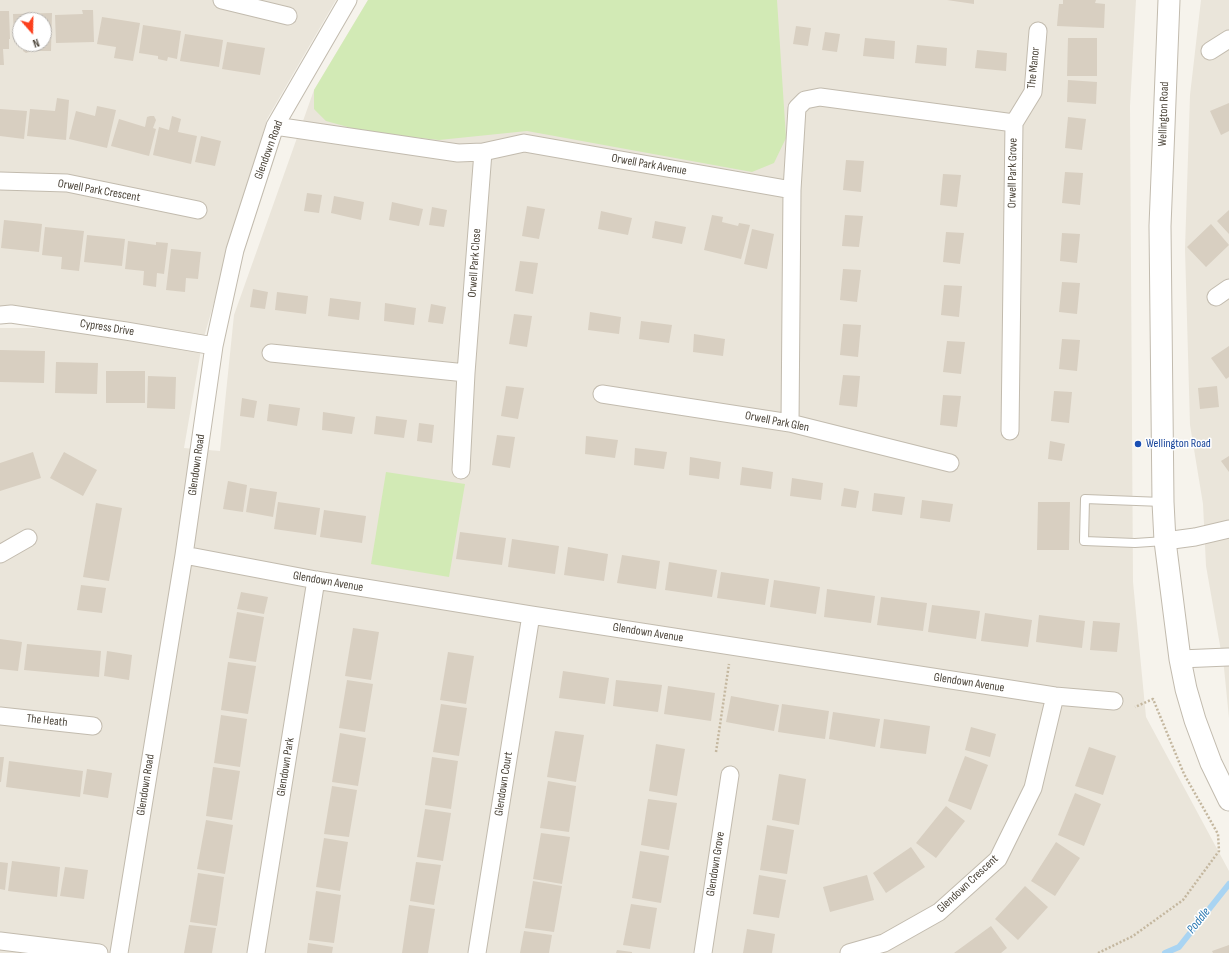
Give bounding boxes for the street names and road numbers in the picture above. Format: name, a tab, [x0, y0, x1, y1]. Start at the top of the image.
street label: The Manor	[1025, 46, 1043, 90]
street label: Wellington Road	[1156, 81, 1172, 147]
street label: Glendown Road	[252, 118, 286, 182]
street label: Orwell Park Grove	[1005, 138, 1021, 208]
street label: Orwell Park Avenue	[610, 151, 688, 179]
street label: Orwell Park Crescent	[57, 177, 141, 205]
street label: Orwell Park Close	[465, 228, 485, 298]
street label: Cypress Drive	[79, 317, 135, 339]
street label: Orwell Park Glen	[744, 409, 810, 435]
street label: Glendown Road	[186, 433, 208, 497]
street label: Glendown Avenue	[292, 569, 364, 595]
street label: Glendown Avenue	[612, 620, 684, 646]
street label: Glendown Avenue	[933, 670, 1005, 696]
street label: The Heath	[26, 712, 68, 730]
street label: Glendown Park	[274, 737, 298, 797]
street label: Glendown Court	[492, 751, 516, 817]
street label: Glendown Road	[134, 753, 158, 817]
street label: Glendown Grove	[704, 831, 728, 897]
street label: Glendown Crescent	[934, 852, 1002, 916]

